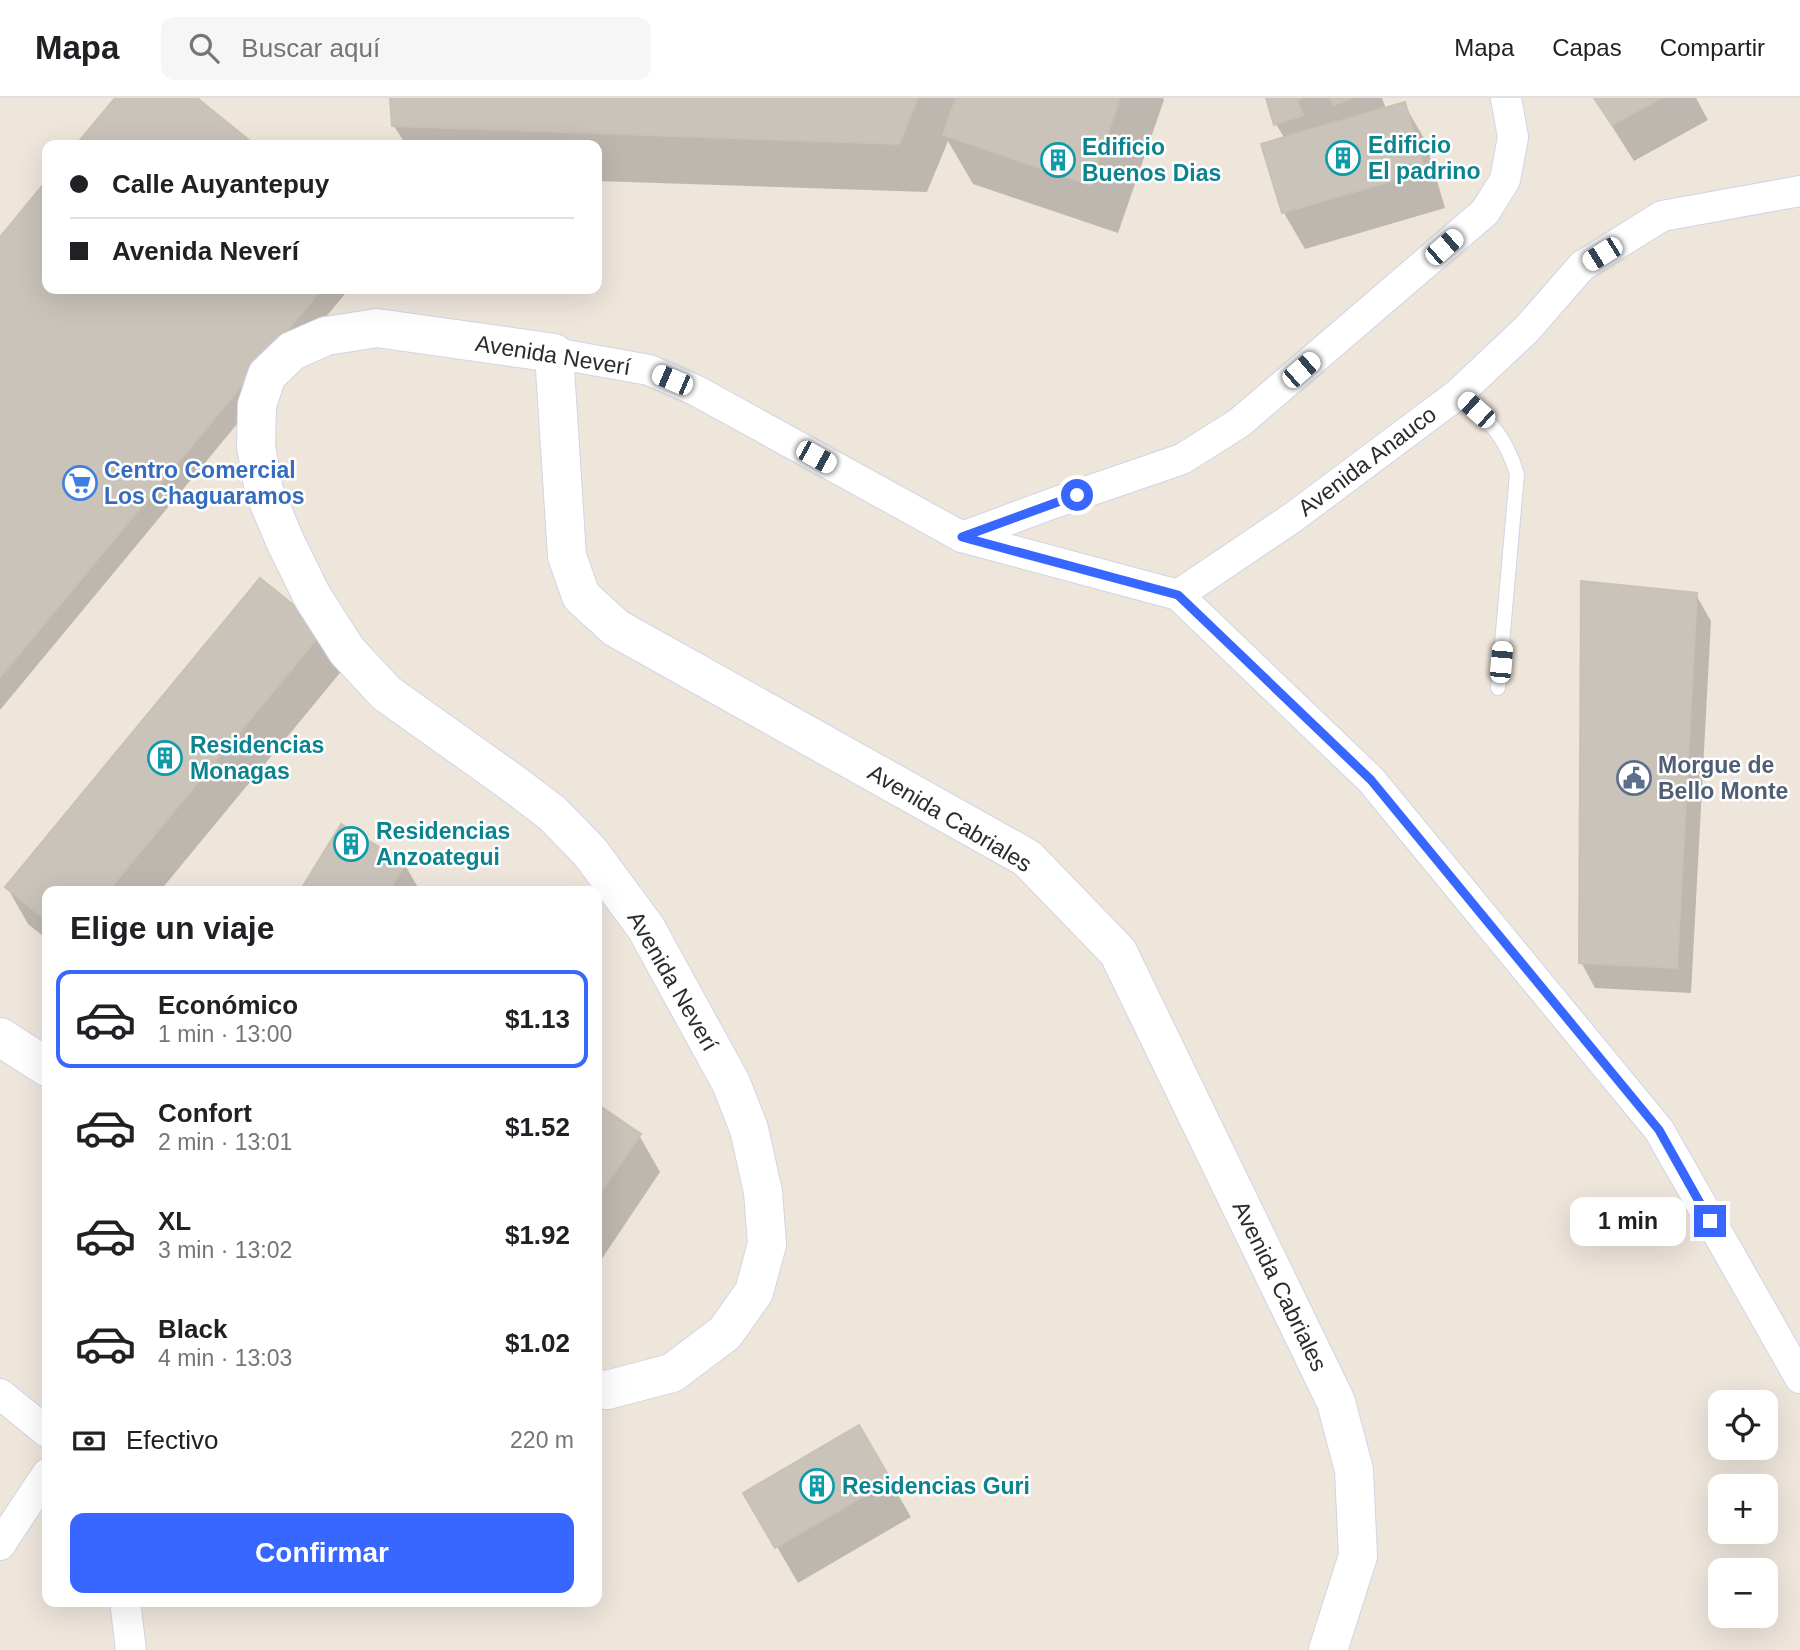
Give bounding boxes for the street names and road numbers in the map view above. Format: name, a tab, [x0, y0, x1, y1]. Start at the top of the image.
street label: Avenida Neverí	[474, 330, 633, 380]
street label: Avenida Anauco	[1293, 401, 1441, 521]
street label: Avenida Cabriales	[863, 759, 1037, 877]
street label: Avenida Neverí	[623, 907, 724, 1056]
street label: Avenida Cabriales	[1227, 1197, 1333, 1375]

